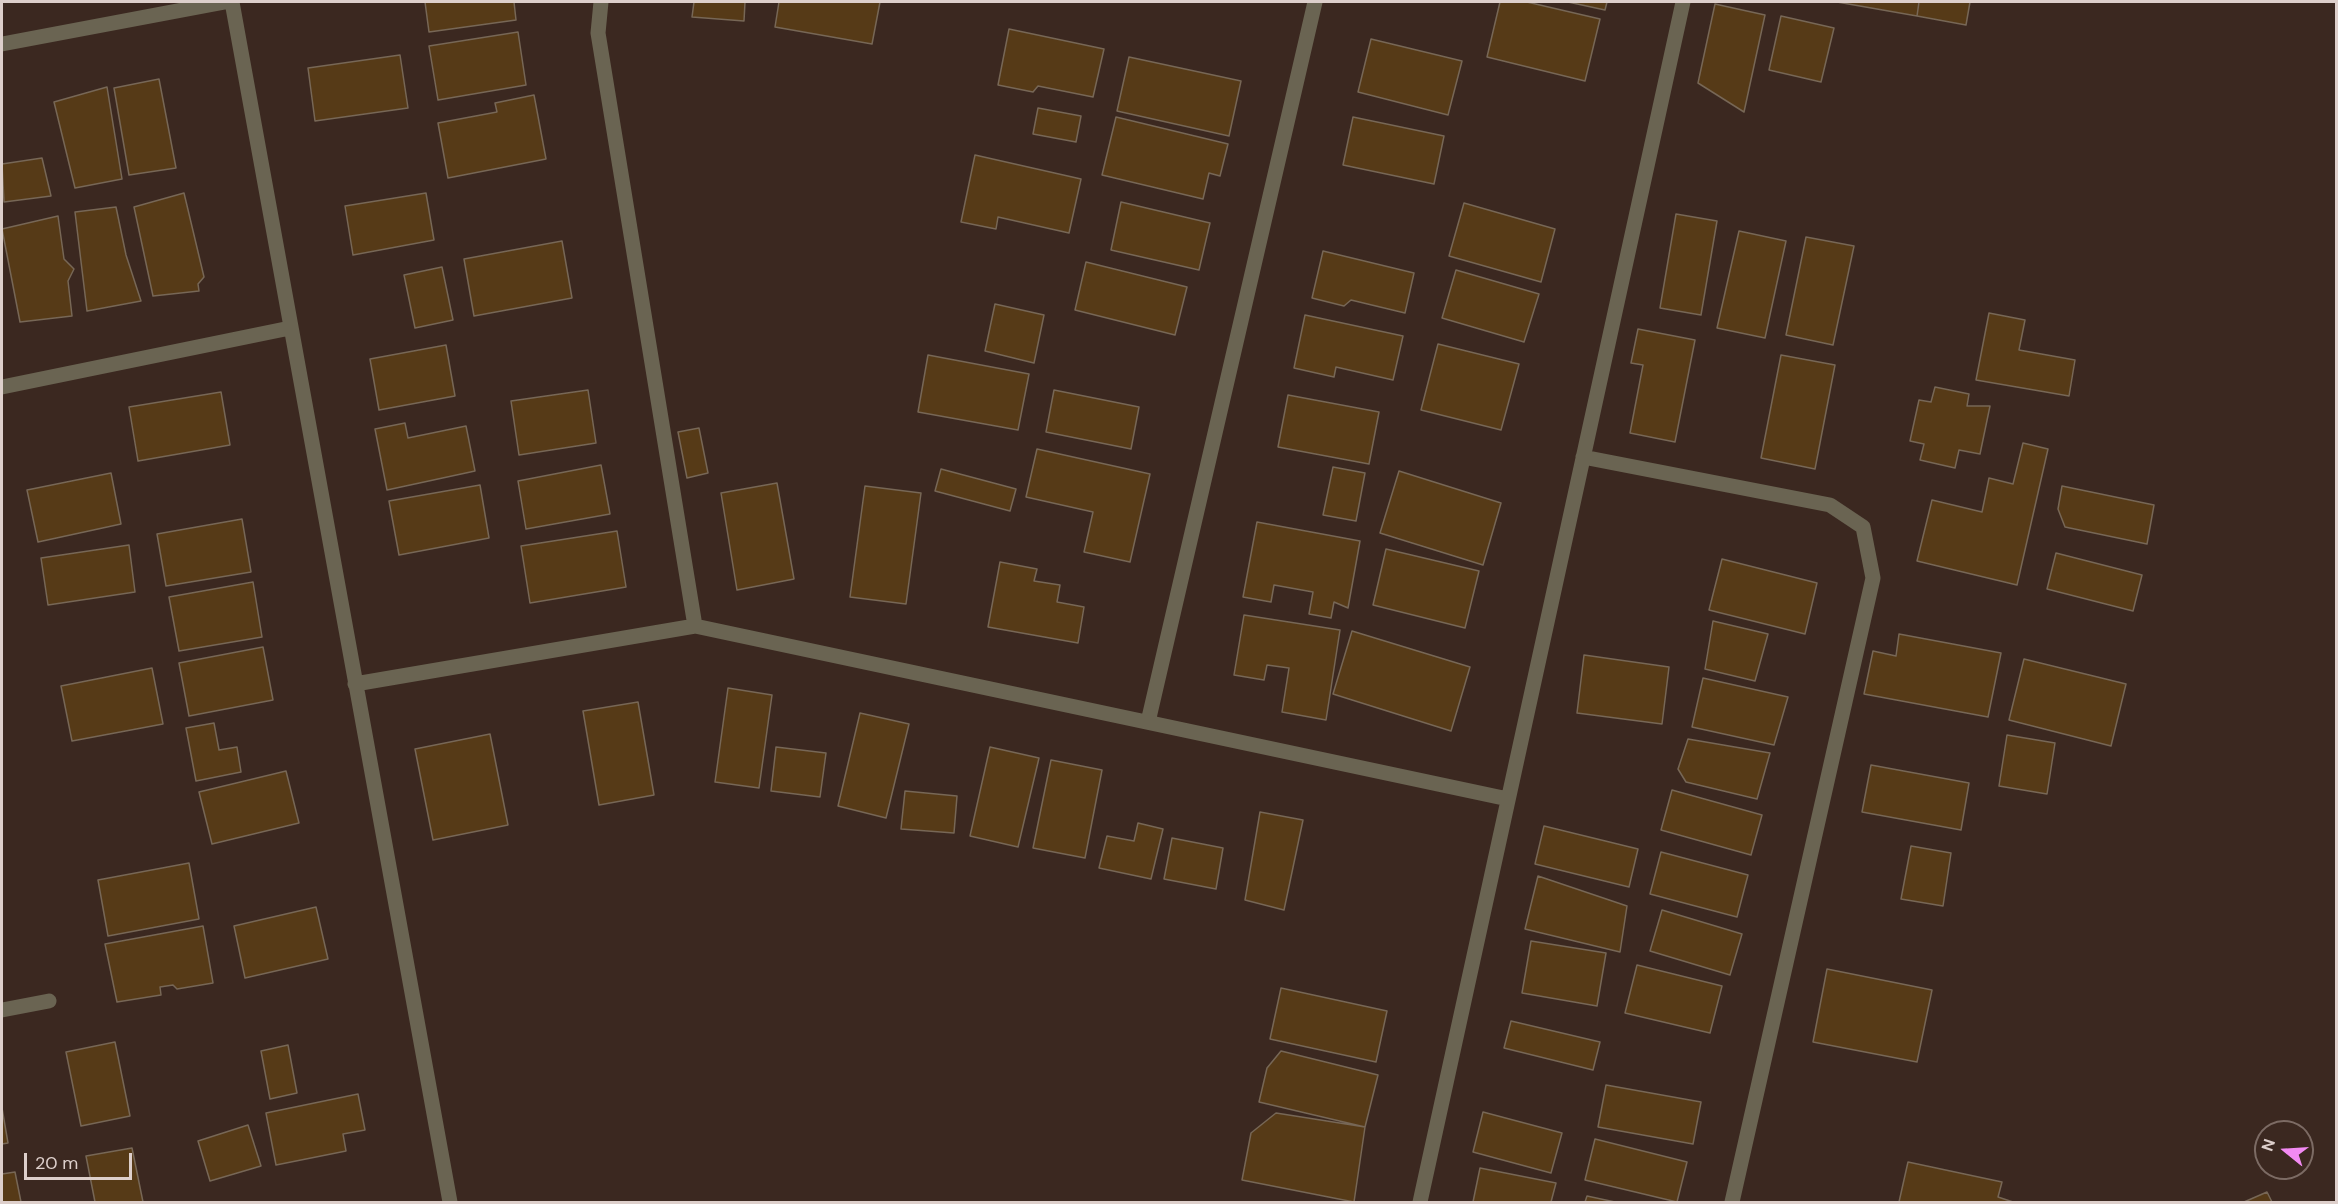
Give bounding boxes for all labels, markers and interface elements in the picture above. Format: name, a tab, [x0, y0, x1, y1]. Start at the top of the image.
north arrow	[2254, 1120, 2314, 1180]
text: N	[2257, 1136, 2280, 1154]
scale bar	[27, 1141, 135, 1179]
text: 20 m	[35, 1151, 78, 1175]

